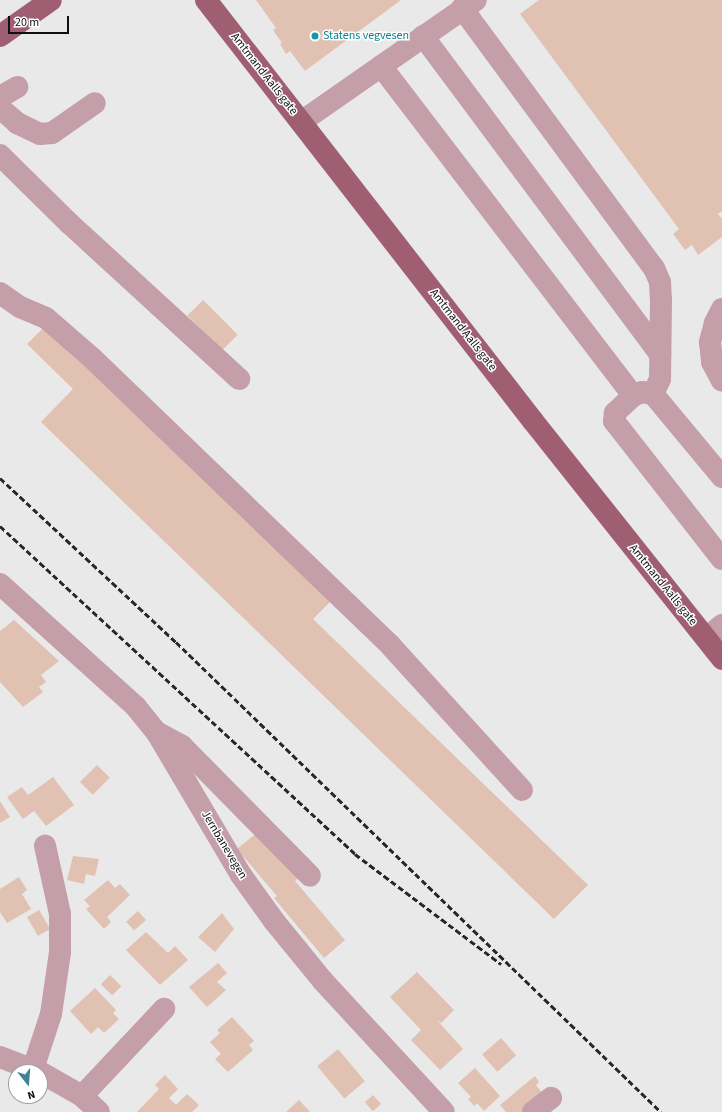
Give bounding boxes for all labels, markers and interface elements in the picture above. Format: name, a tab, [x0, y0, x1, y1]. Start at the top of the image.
scale bar	[10, 8, 71, 34]
text: 20 m	[15, 14, 39, 31]
place label: Statens vegvesen	[323, 29, 409, 43]
street label: Amtmand Aalls gate	[228, 30, 300, 118]
marker: Statens vegvesen	[310, 31, 320, 41]
street label: Amtmand Aalls gate	[427, 286, 499, 374]
street label: Amtmand Aalls gate	[626, 542, 700, 628]
street label: Jernbanevegen	[198, 808, 250, 882]
north arrow	[8, 1064, 48, 1104]
text: N	[26, 1087, 37, 1103]

